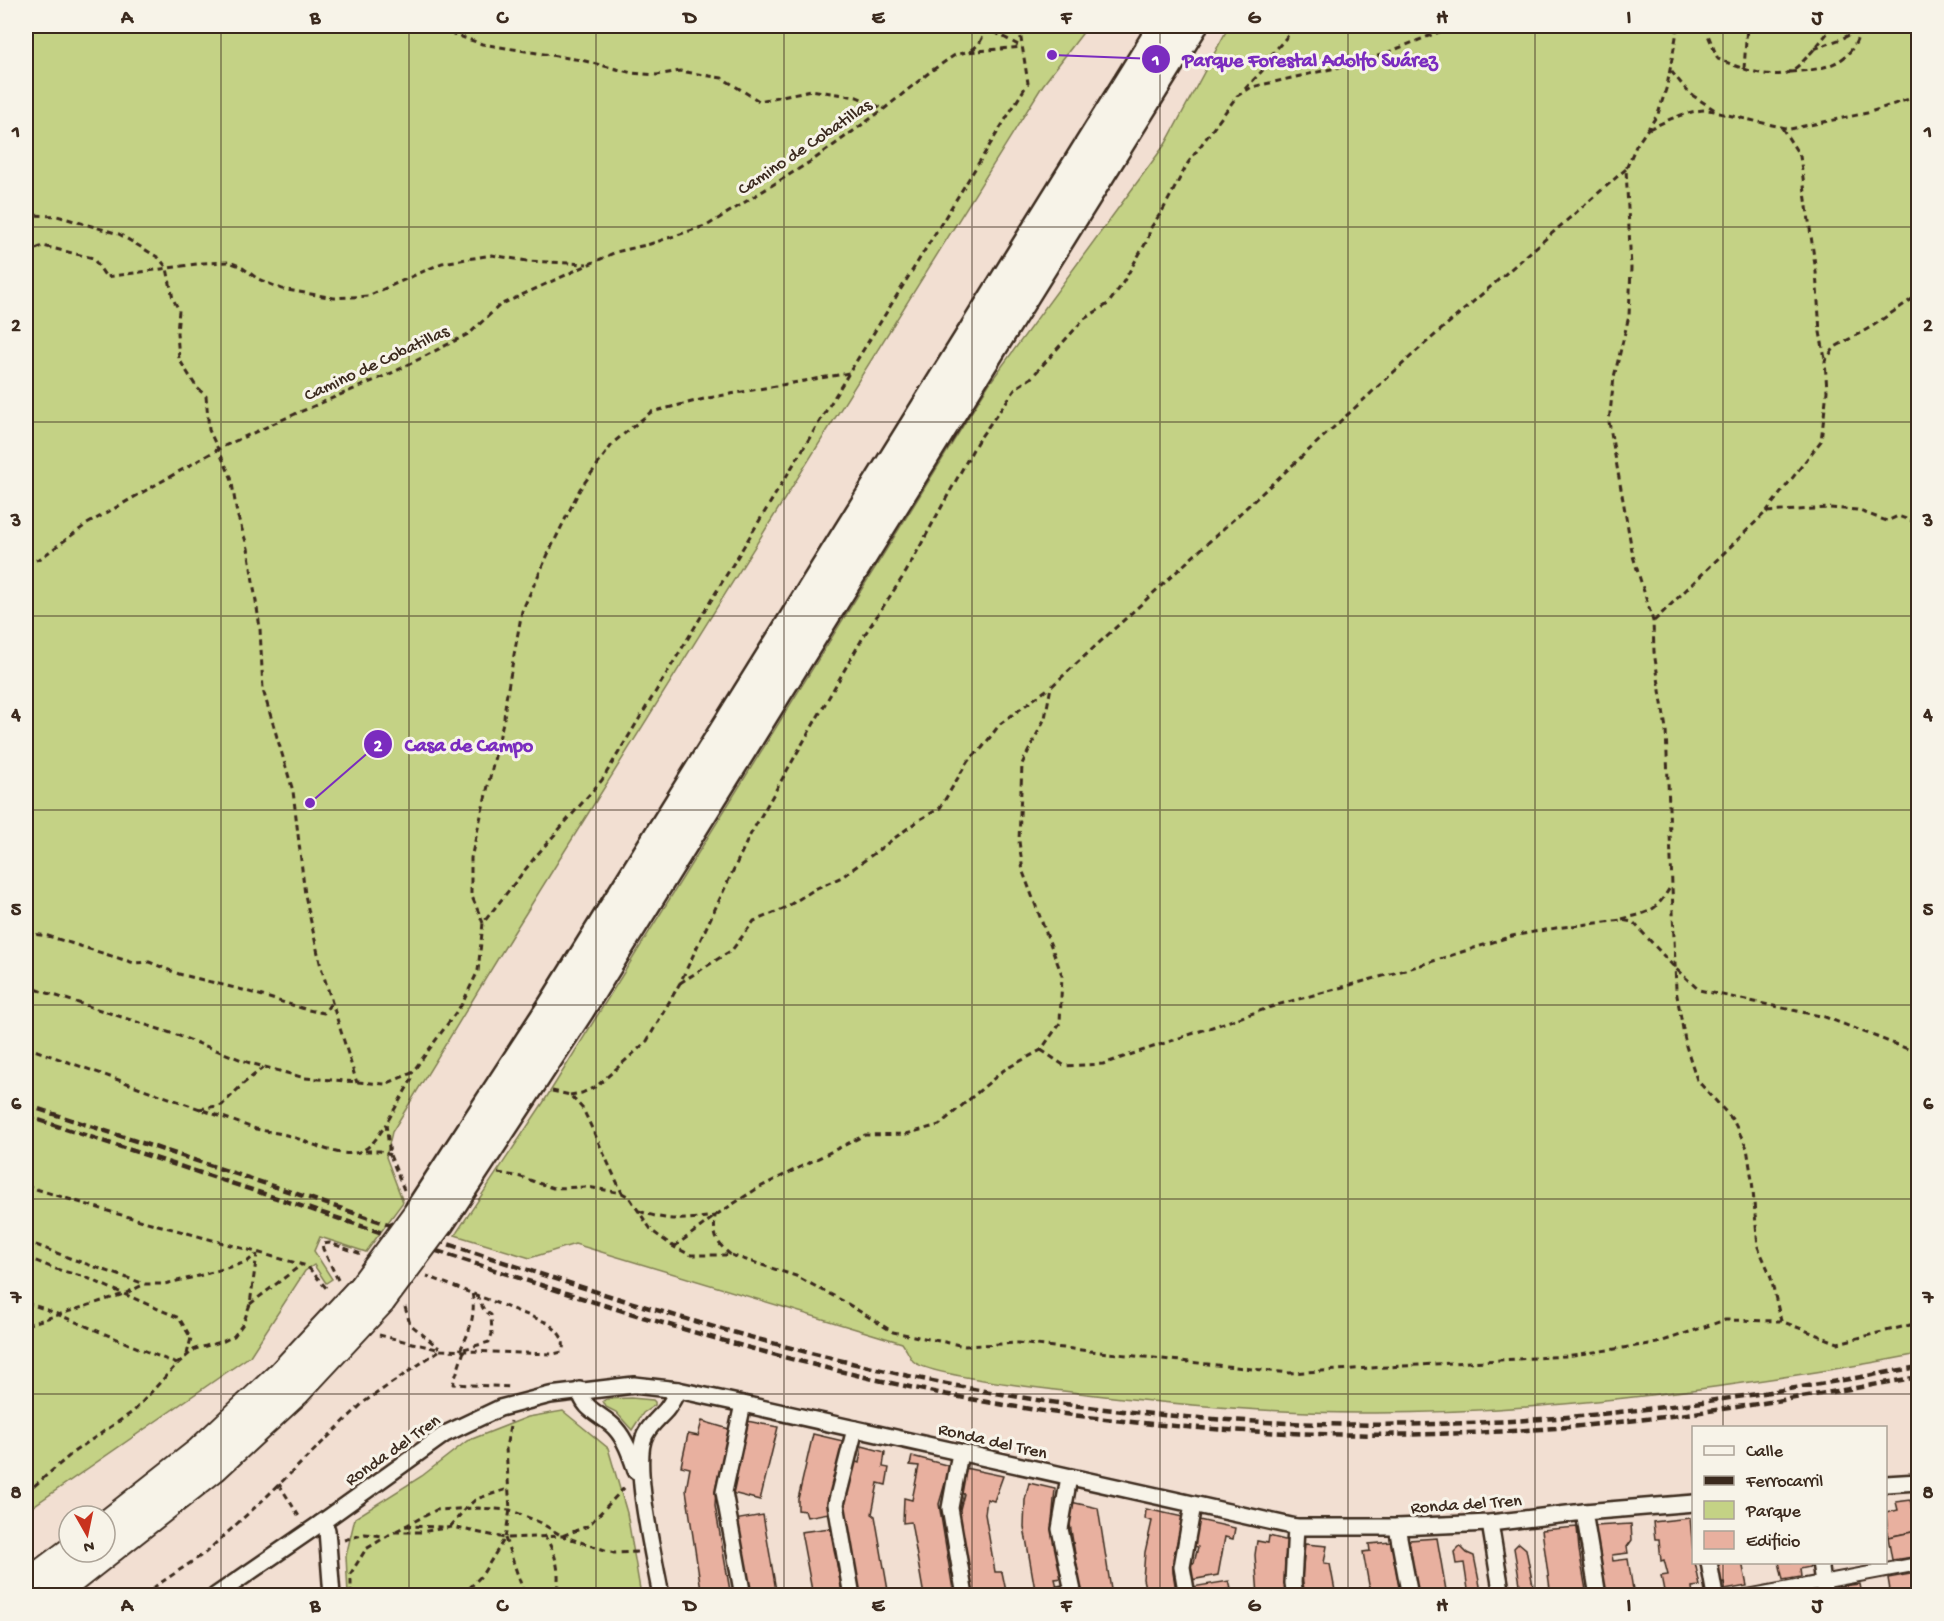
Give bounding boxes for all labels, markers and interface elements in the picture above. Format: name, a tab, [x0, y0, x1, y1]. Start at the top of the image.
text: A	[120, 8, 135, 31]
text: B	[309, 8, 321, 31]
text: C	[496, 8, 510, 31]
text: D	[681, 8, 697, 31]
text: E	[872, 8, 886, 31]
text: F	[1060, 8, 1073, 31]
text: G	[1248, 8, 1262, 31]
text: H	[1436, 8, 1448, 31]
text: I	[1627, 8, 1632, 31]
text: J	[1811, 8, 1824, 31]
callout: Parque Forestal Adolfo Suárez	[1141, 40, 1450, 78]
text: 1	[1151, 51, 1160, 72]
text: Parque Forestal Adolfo Suárez	[1182, 51, 1439, 74]
street label: Camino de Cobatillas	[734, 95, 878, 201]
text: 1	[11, 122, 20, 145]
text: 1	[1923, 122, 1932, 145]
text: 2	[11, 316, 21, 339]
text: 2	[1923, 316, 1933, 339]
street label: Camino de Cobatillas	[301, 321, 454, 407]
text: 3	[10, 511, 21, 534]
text: 3	[1922, 511, 1933, 534]
text: 4	[10, 705, 21, 728]
text: 4	[1922, 705, 1933, 728]
callout: Casa de Campo	[363, 725, 545, 763]
text: Casa de Campo	[404, 736, 534, 759]
text: 2	[374, 737, 383, 758]
text: 5	[11, 900, 22, 923]
text: 5	[1923, 900, 1934, 923]
text: 6	[11, 1094, 22, 1117]
text: 6	[1923, 1094, 1934, 1117]
text: 7	[10, 1288, 23, 1311]
text: 7	[1922, 1288, 1935, 1311]
street label: Ronda del Tren	[342, 1410, 445, 1492]
street label: Ronda del Tren	[936, 1420, 1049, 1465]
legend	[1692, 1426, 1887, 1564]
text: Calle	[1746, 1442, 1784, 1463]
text: Ferrocarril	[1745, 1472, 1823, 1493]
text: 8	[11, 1483, 22, 1506]
text: 8	[1923, 1483, 1934, 1506]
street label: Ronda del Tren	[1410, 1491, 1523, 1520]
text: Parque	[1745, 1502, 1802, 1523]
north arrow	[57, 1504, 117, 1564]
text: Edificio	[1746, 1532, 1800, 1553]
text: N	[82, 1535, 95, 1556]
text: A	[120, 1596, 135, 1619]
text: B	[309, 1596, 321, 1619]
text: C	[496, 1596, 510, 1619]
text: D	[681, 1596, 697, 1619]
text: E	[872, 1596, 886, 1619]
text: F	[1060, 1596, 1073, 1619]
text: G	[1248, 1596, 1262, 1619]
text: H	[1436, 1596, 1448, 1619]
text: I	[1627, 1596, 1632, 1619]
text: J	[1811, 1596, 1824, 1619]

